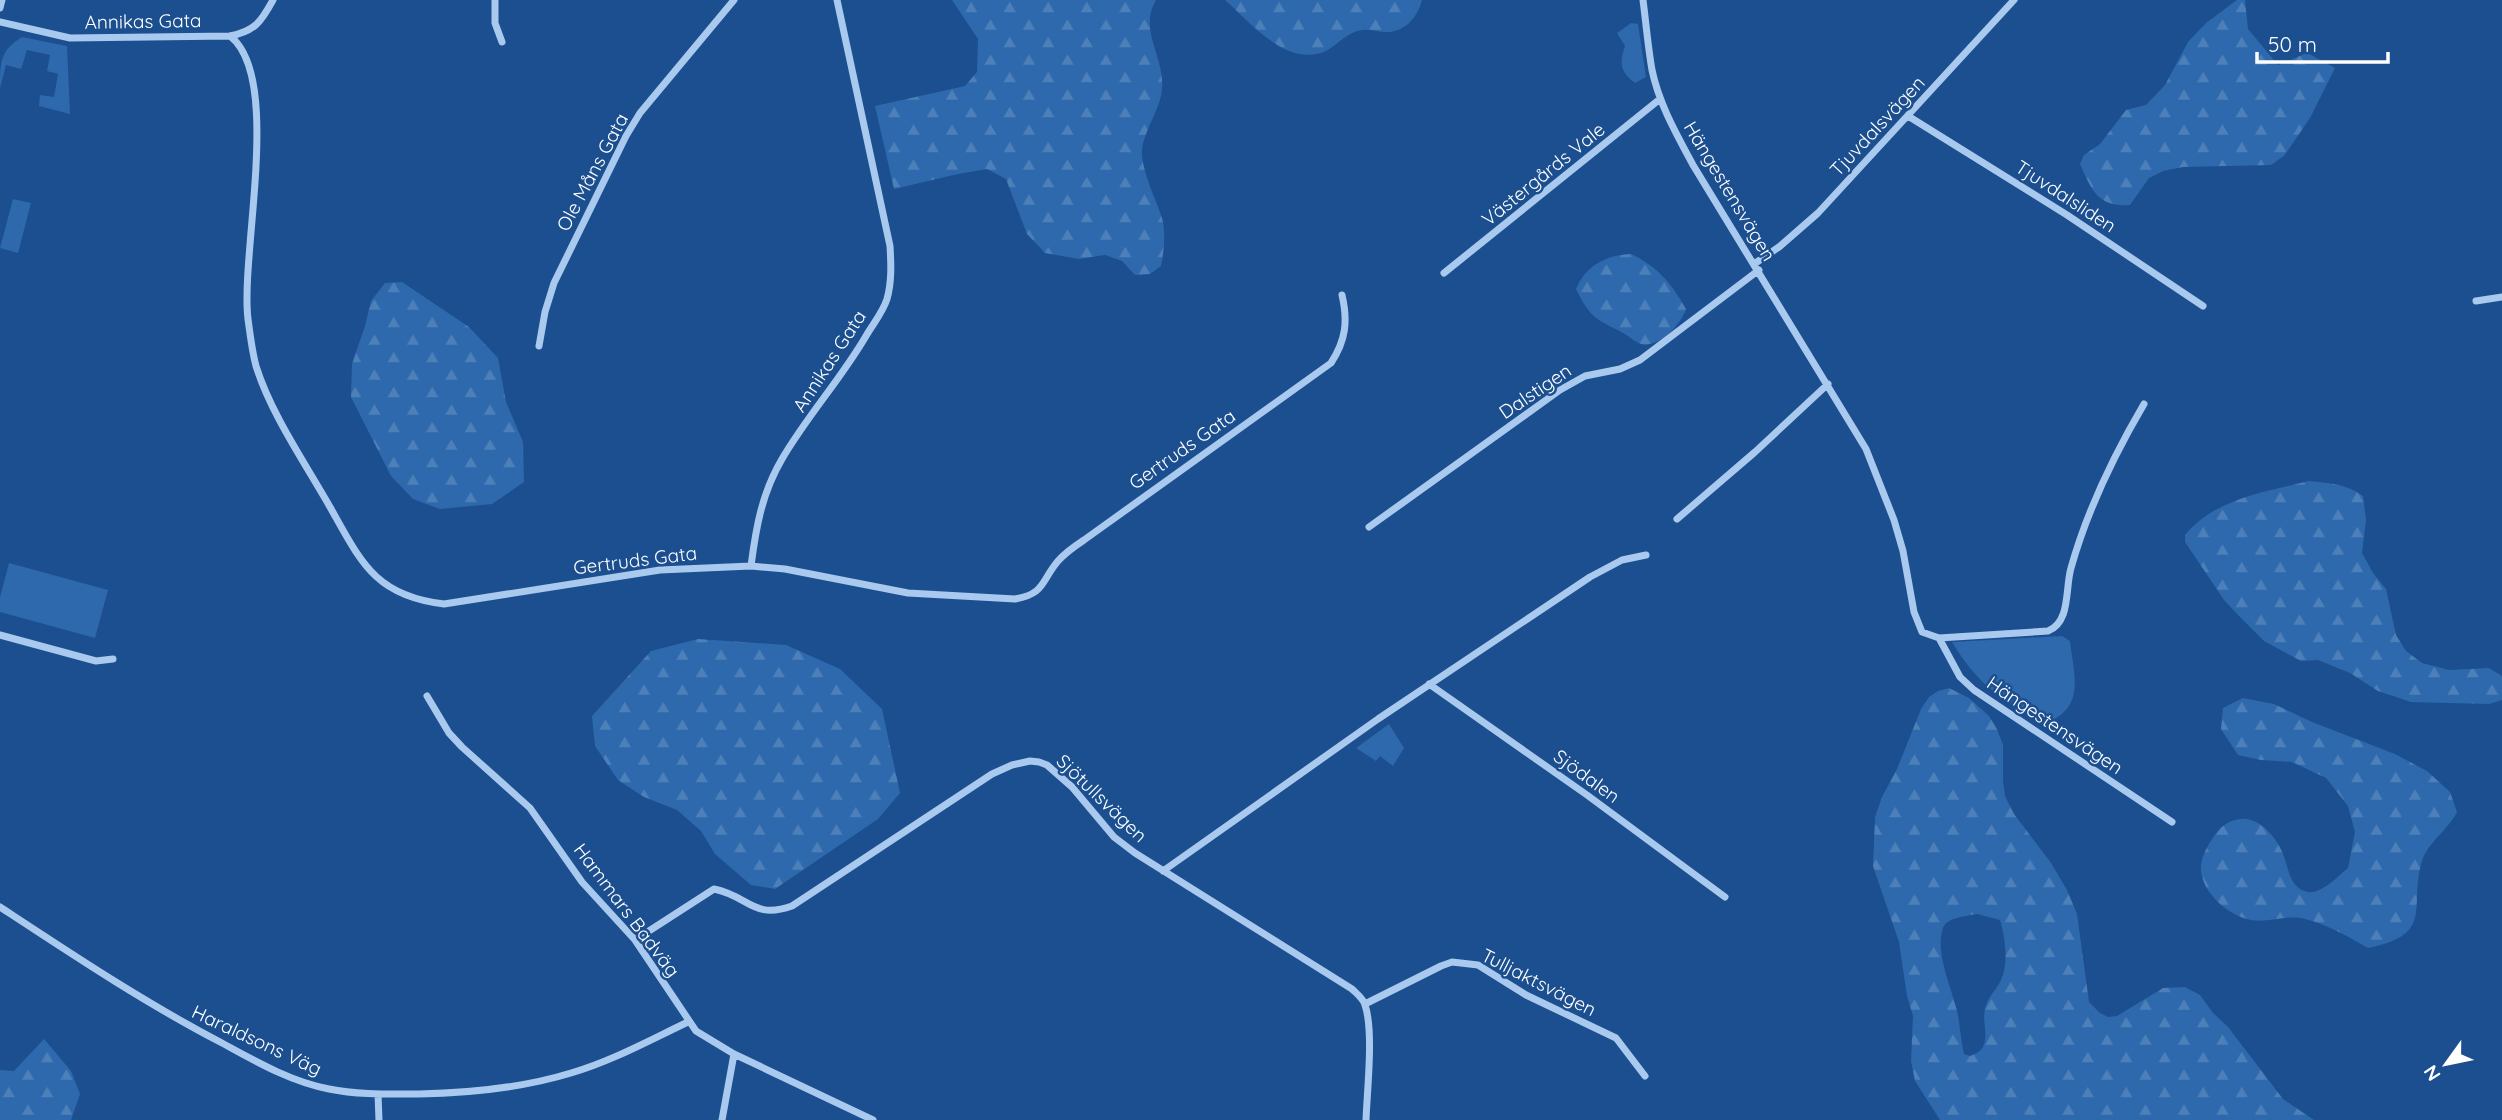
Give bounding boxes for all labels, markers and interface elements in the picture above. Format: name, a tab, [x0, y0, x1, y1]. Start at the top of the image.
street label: Annikas Gata	[84, 8, 202, 34]
scale bar	[2257, 21, 2388, 65]
text: 50 m	[2268, 31, 2317, 57]
street label: Tjuvdalsvägen	[1824, 71, 1930, 181]
street label: Ole Måns Gata	[551, 109, 633, 235]
street label: Västergårds Vale	[1477, 117, 1609, 231]
street label: Hängestensvägen	[1679, 117, 1781, 265]
street label: Tjuvdalsliden	[2011, 155, 2121, 237]
street label: Annikas Gata	[787, 305, 871, 417]
street label: Dalstigen	[1494, 358, 1576, 424]
street label: Gertruds Gata	[1124, 404, 1240, 494]
street label: Gertruds Gata	[572, 541, 698, 579]
street label: Hängestensvägen	[1982, 671, 2128, 779]
street label: Sjödalen	[1549, 744, 1625, 808]
street label: Sjötullsvägen	[1052, 749, 1152, 847]
street label: Hammars Badväg	[569, 838, 685, 982]
street label: Tulljaktsvägen	[1478, 943, 1600, 1021]
street label: Haraldsons Väg	[188, 999, 326, 1081]
north arrow	[2411, 1029, 2481, 1099]
text: N	[2418, 1061, 2446, 1086]

